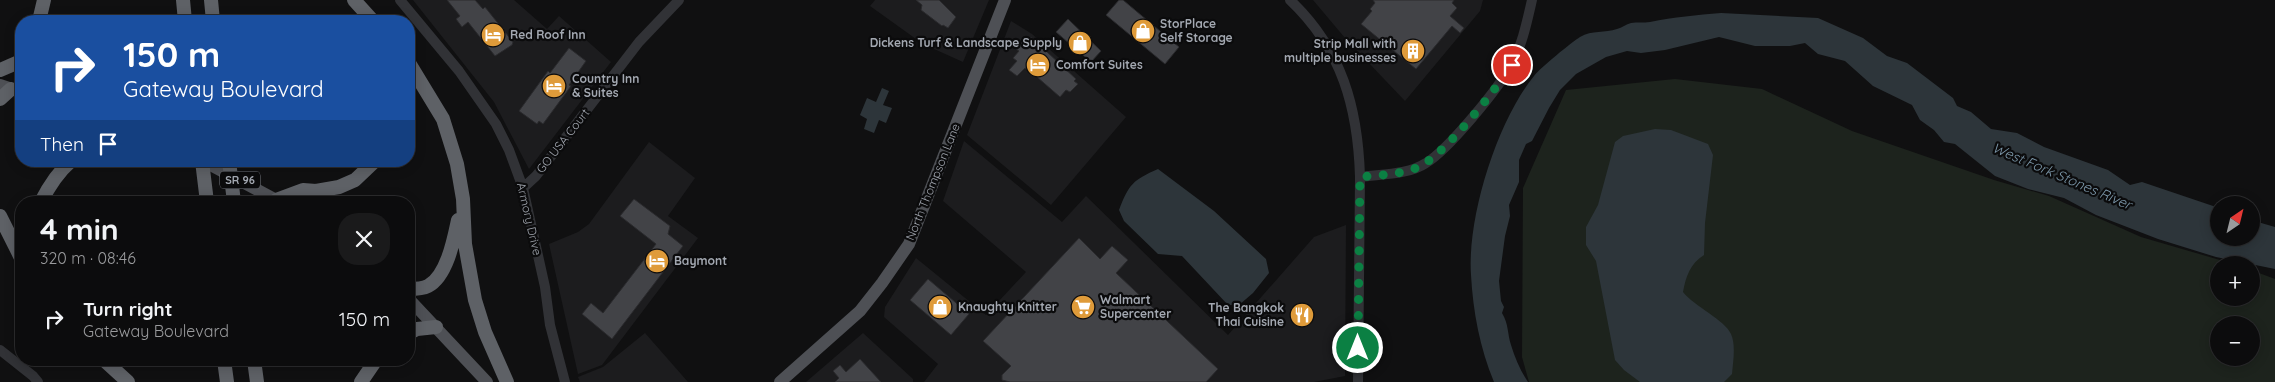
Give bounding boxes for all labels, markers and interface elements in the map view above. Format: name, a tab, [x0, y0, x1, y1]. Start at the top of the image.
place label: StorPlace Self Storage	[1160, 16, 1233, 45]
shop icon: StorPlace Self Storage	[1130, 18, 1156, 44]
hotel icon: Red Roof Inn	[480, 22, 506, 48]
place label: Red Roof Inn	[510, 27, 586, 42]
shop icon: Dickens Turf & Landscape Supply	[1067, 30, 1093, 56]
text: 150 m	[123, 32, 220, 76]
icon: right	[40, 35, 105, 100]
place label: Dickens Turf & Landscape Supply	[870, 35, 1062, 50]
place label: Strip Mall with multiple businesses	[1284, 36, 1396, 65]
building icon: Strip Mall with multiple businesses	[1400, 38, 1426, 64]
pin	[1491, 44, 1533, 86]
icon: arrive	[1498, 51, 1526, 79]
hotel icon: Comfort Suites	[1025, 52, 1051, 78]
place label: Comfort Suites	[1056, 57, 1143, 72]
place label: Country Inn & Suites	[572, 71, 639, 100]
hotel icon: Country Inn & Suites	[541, 73, 567, 99]
text: Gateway Boulevard	[123, 75, 324, 103]
street label: GO USA Court	[533, 105, 592, 176]
street label: North Thompson Lane	[902, 121, 963, 242]
icon: arrive	[94, 130, 122, 158]
text: Then	[40, 132, 84, 156]
water label: West Fork Stones River	[1990, 138, 2136, 214]
road number: SR 96	[220, 172, 260, 188]
street label: Armory Drive	[514, 181, 545, 257]
north arrow	[2210, 196, 2260, 246]
map controls	[2210, 196, 2260, 366]
text: 4 min	[40, 210, 119, 248]
button: close	[338, 213, 390, 265]
text: 320 m · 08:46	[40, 248, 136, 268]
hotel icon: Baymont	[644, 248, 670, 274]
place label: Baymont	[674, 253, 727, 268]
button: +	[2210, 256, 2260, 306]
place label: Walmart Supercenter	[1100, 292, 1171, 321]
shop icon: Knaughty Knitter	[927, 294, 953, 320]
supermarket icon: Walmart Supercenter	[1070, 294, 1096, 320]
text: Turn right	[83, 297, 172, 321]
place label: Knaughty Knitter	[958, 299, 1057, 314]
place label: The Bangkok Thai Cuisine	[1208, 300, 1284, 329]
restaurant icon: The Bangkok Thai Cuisine	[1289, 302, 1315, 328]
icon: right	[40, 305, 68, 333]
text: 150 m	[339, 307, 390, 331]
button: −	[2210, 316, 2260, 366]
text: Gateway Boulevard	[83, 321, 229, 341]
position arrow	[1331, 321, 1383, 373]

